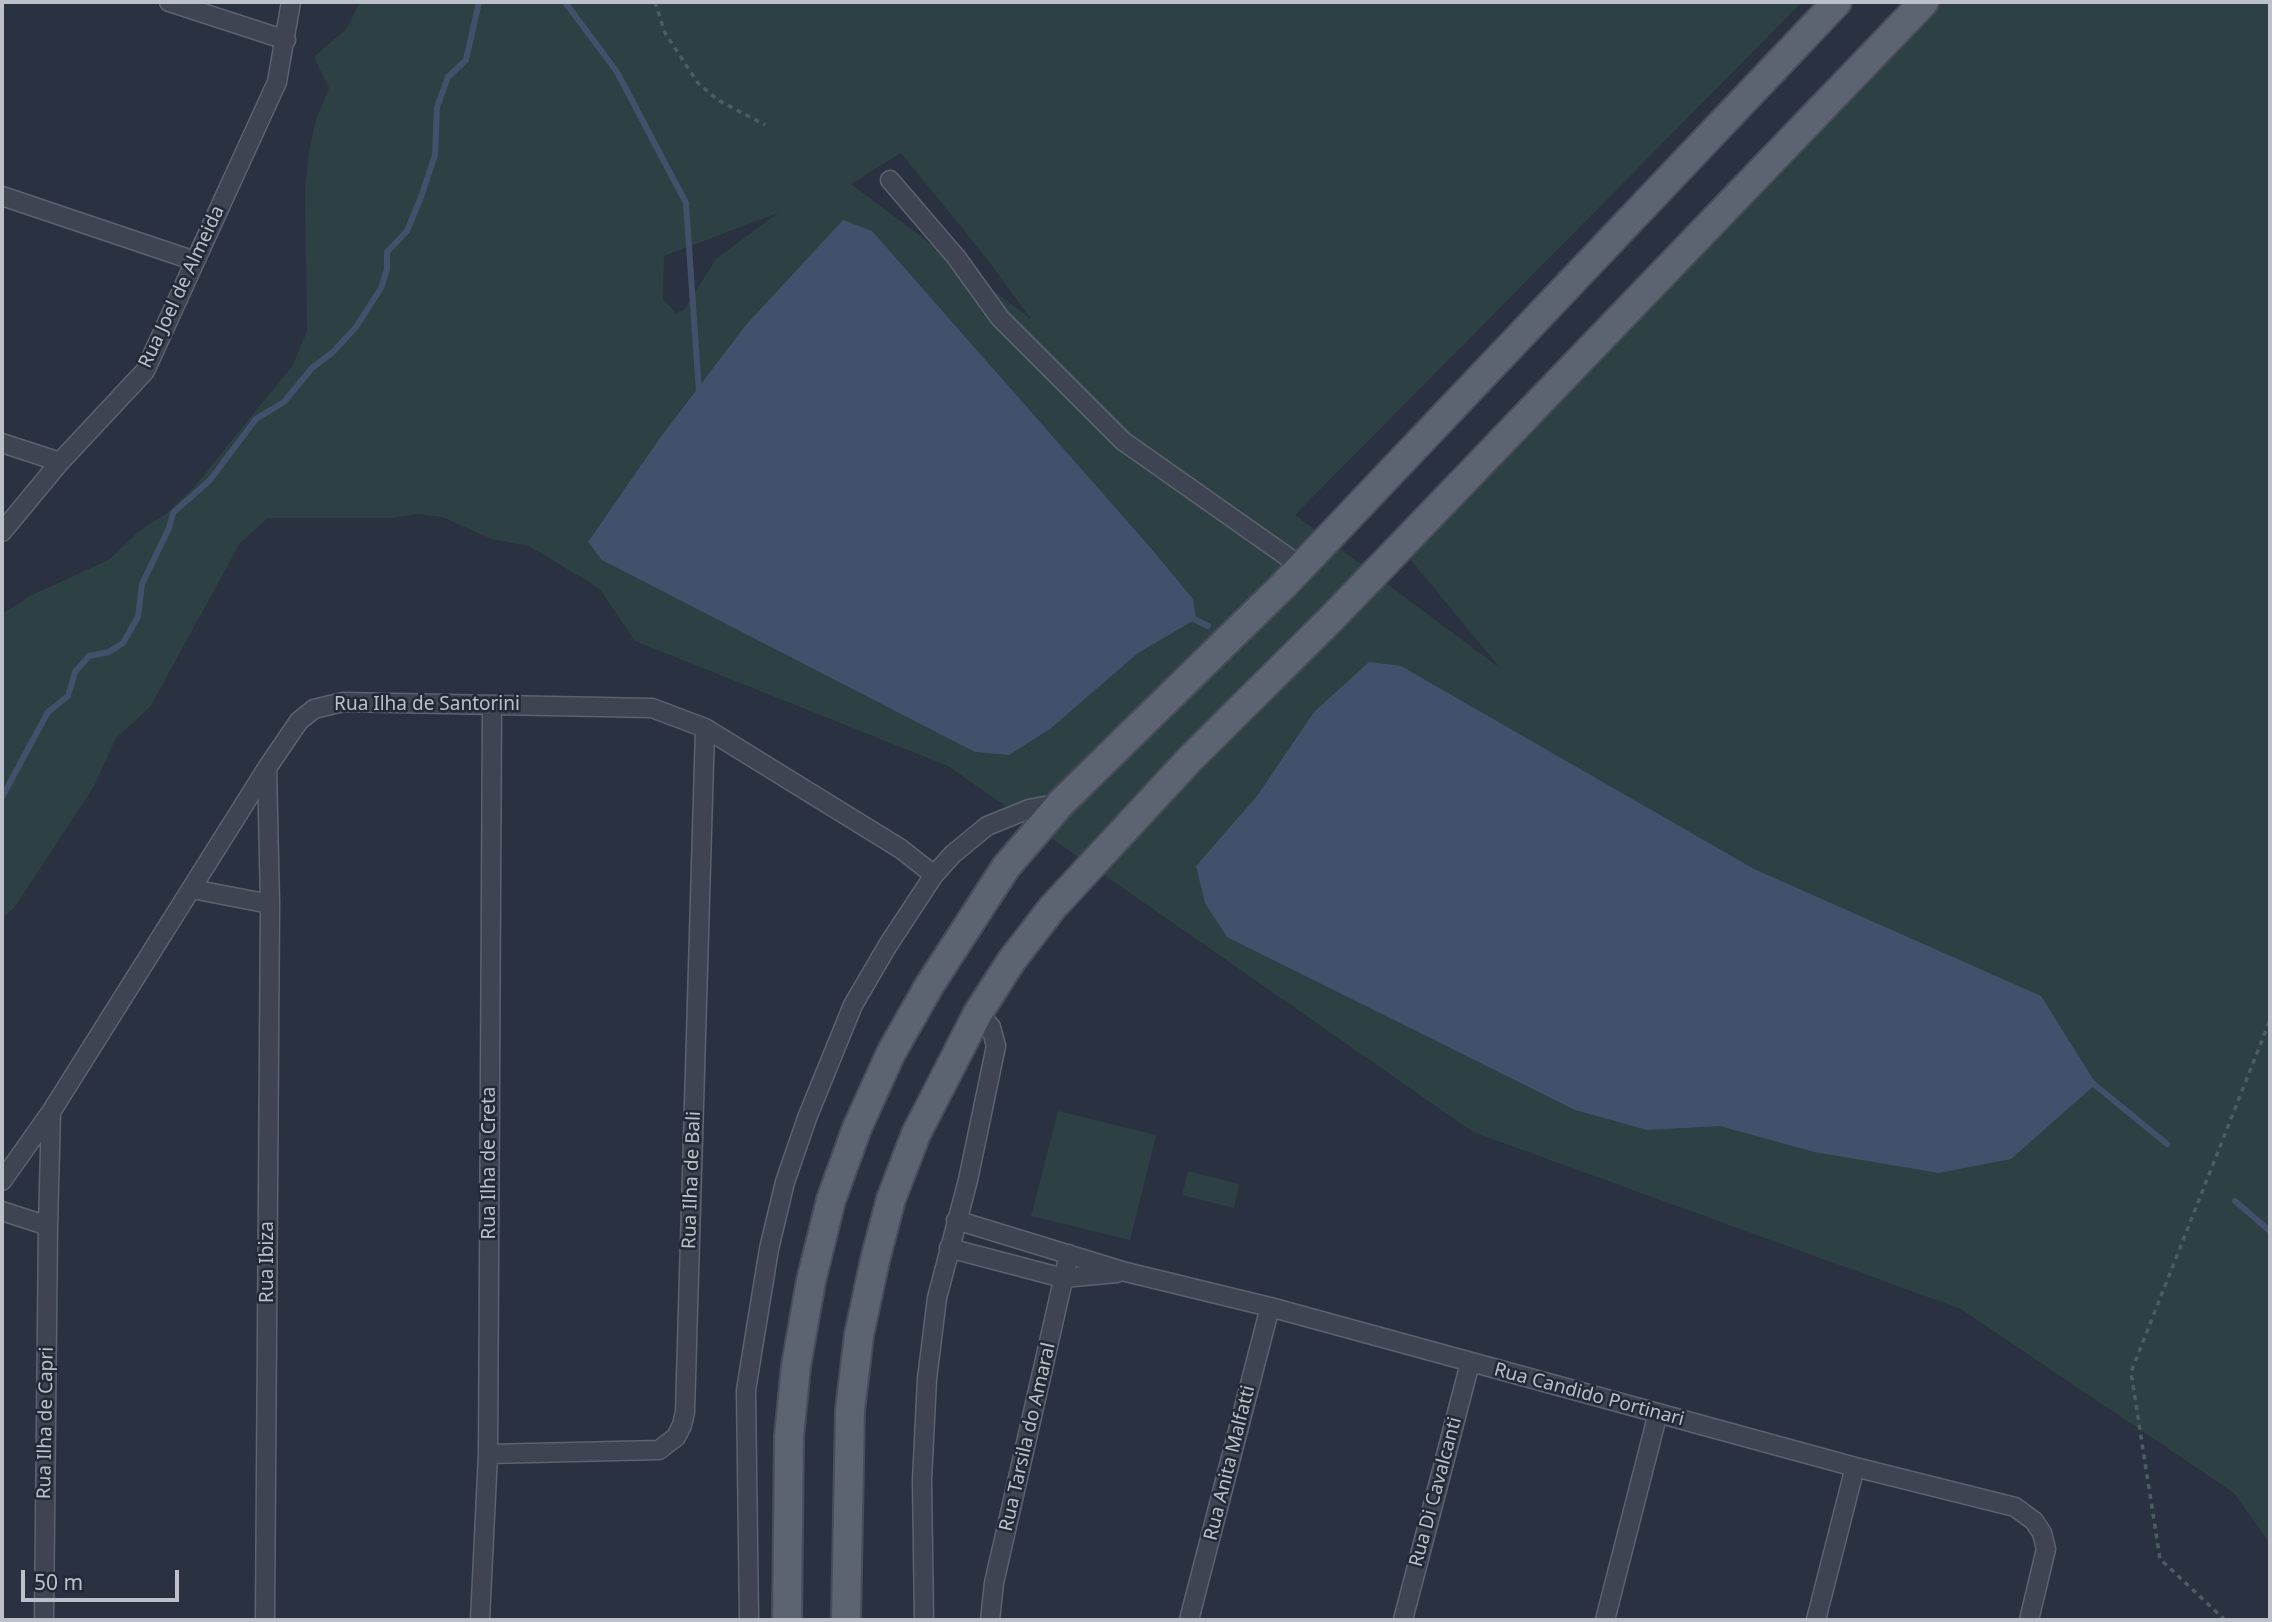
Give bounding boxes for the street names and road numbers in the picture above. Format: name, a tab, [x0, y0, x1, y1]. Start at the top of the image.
street label: Rua Joel de Almeida	[134, 202, 230, 372]
street label: Rua Ilha de Santorini	[334, 694, 520, 716]
street label: Rua Ilha de Creta	[479, 1087, 501, 1239]
street label: Rua Ilha de Bali	[678, 1111, 706, 1249]
street label: Rua Ibiza	[257, 1221, 279, 1303]
street label: Rua Tarsila do Amaral	[995, 1340, 1061, 1534]
street label: Rua Ilha de Capri	[33, 1347, 59, 1499]
street label: Rua Candido Portinari	[1491, 1359, 1687, 1431]
street label: Rua Anita Malfatti	[1200, 1383, 1260, 1543]
street label: Rua Di Cavalcanti	[1405, 1415, 1467, 1569]

